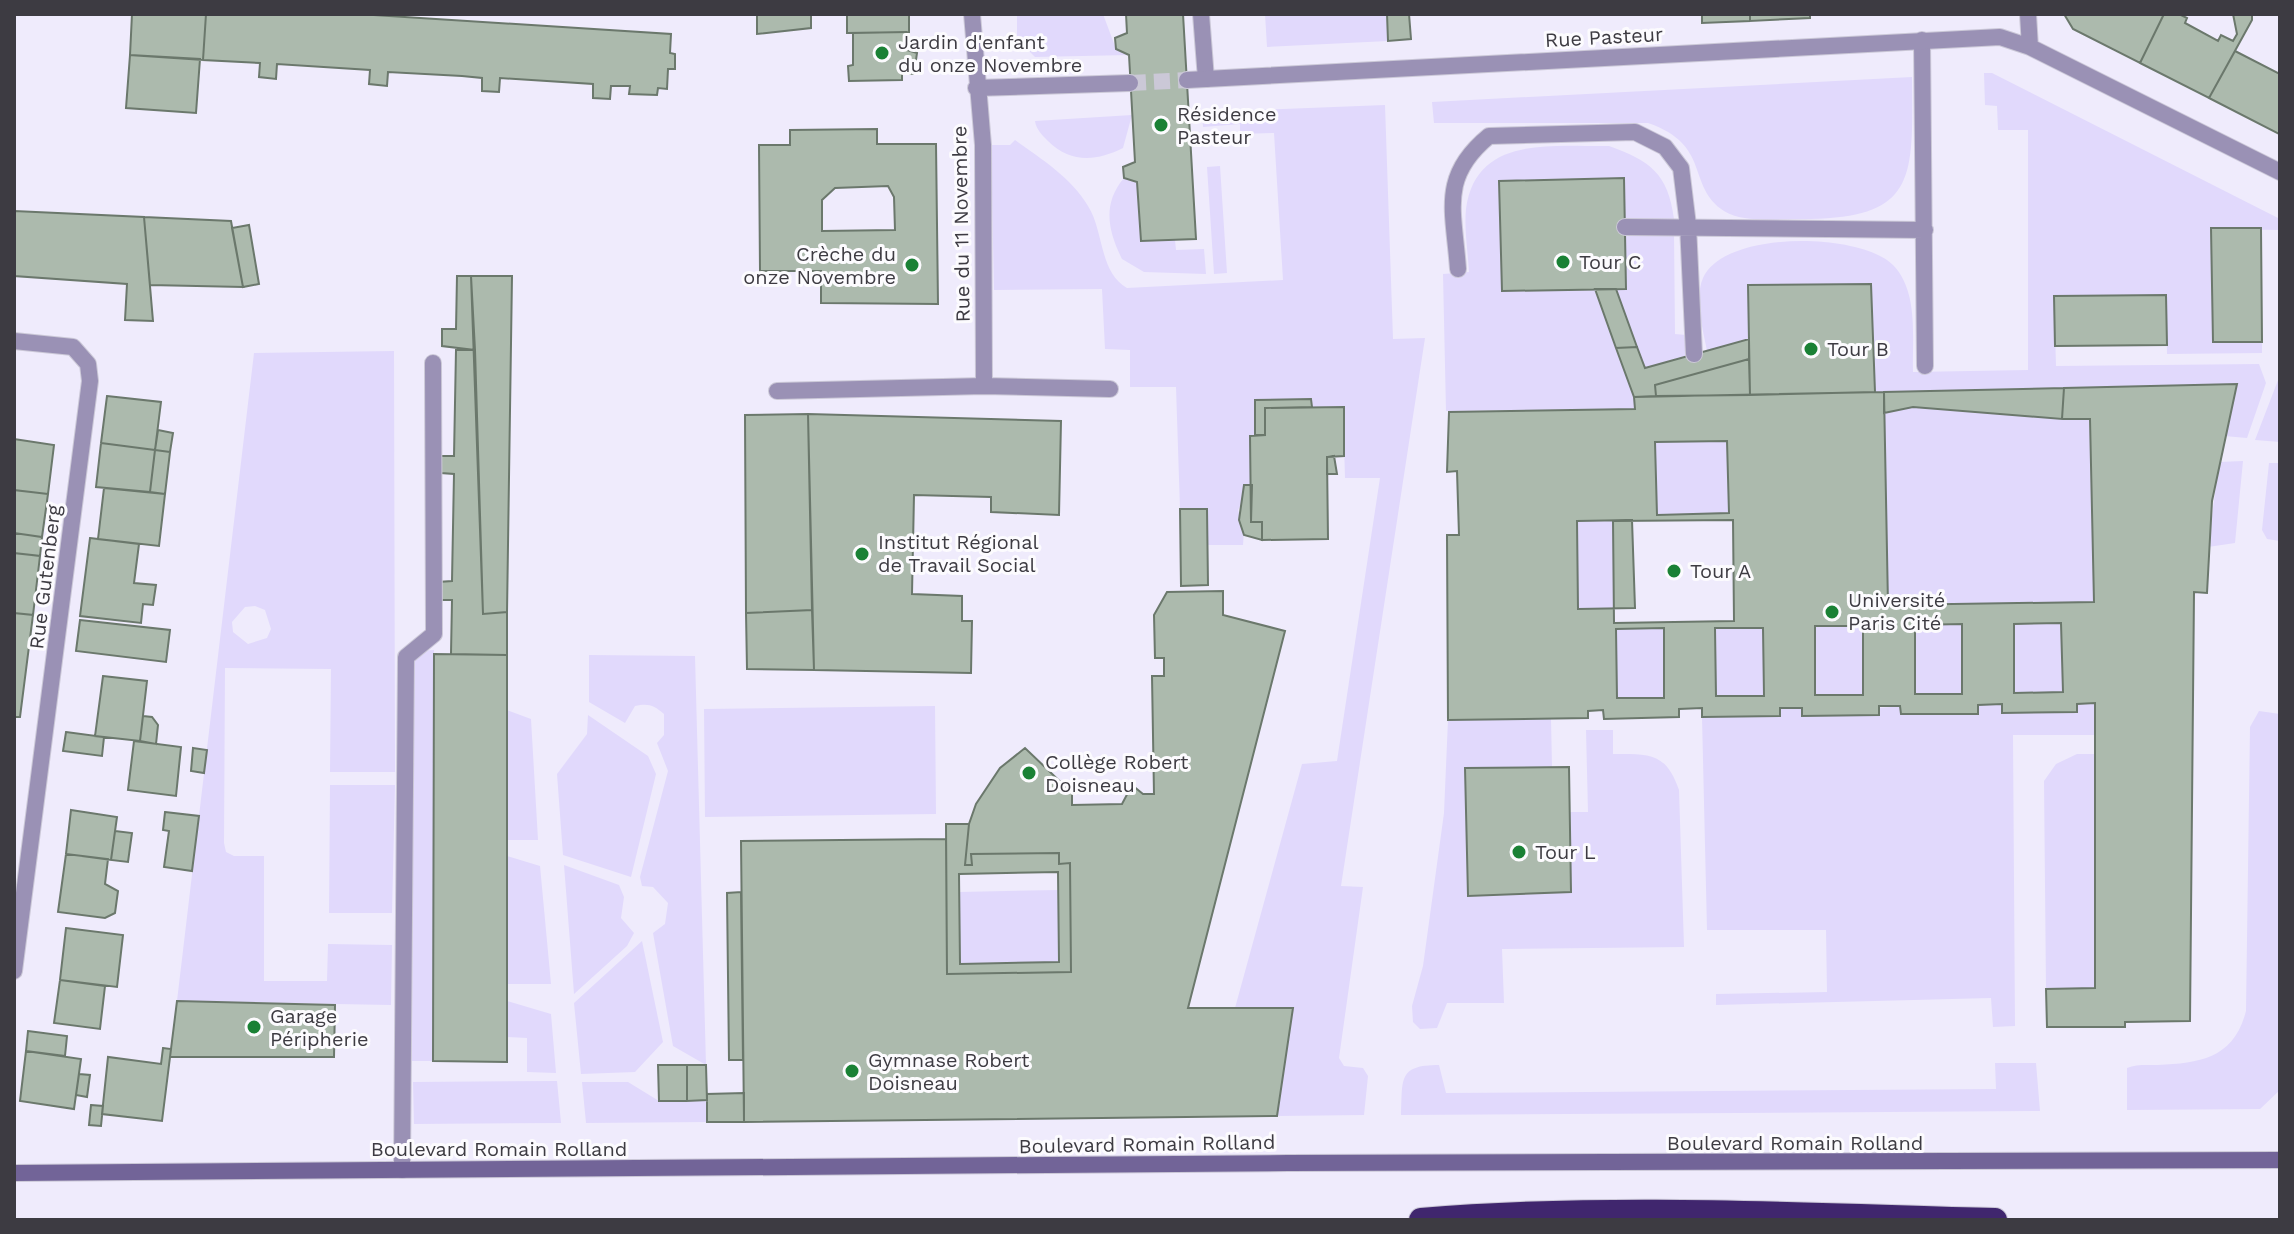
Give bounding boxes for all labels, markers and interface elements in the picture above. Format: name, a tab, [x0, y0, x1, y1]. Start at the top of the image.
street label: Rue Pasteur	[1544, 22, 1664, 52]
place label: Jardin d'enfant du onze Novembre	[898, 30, 1082, 77]
marker: Jardin d'enfant du onze Novembre	[873, 44, 891, 62]
place label: Résidence Pasteur	[1177, 102, 1277, 149]
marker: Résidence Pasteur	[1152, 116, 1170, 134]
street label: Rue du 11 Novembre	[947, 125, 975, 323]
place label: Crèche du onze Novembre	[743, 242, 896, 289]
place label: Tour C	[1579, 250, 1641, 274]
marker: Tour C	[1554, 253, 1572, 271]
marker: Crèche du onze Novembre	[903, 256, 921, 274]
place label: Tour B	[1827, 337, 1889, 361]
marker: Tour B	[1802, 340, 1820, 358]
street label: Rue Gutenberg	[24, 503, 66, 651]
place label: Institut Régional de Travail Social	[878, 530, 1039, 577]
marker: Institut Régional de Travail Social	[853, 545, 871, 563]
place label: Tour A	[1690, 559, 1751, 583]
marker: Tour A	[1665, 562, 1683, 580]
place label: Université Paris Cité	[1848, 588, 1945, 635]
marker: Université Paris Cité	[1823, 603, 1841, 621]
place label: Collège Robert Doisneau	[1045, 750, 1189, 797]
marker: Collège Robert Doisneau	[1020, 764, 1038, 782]
place label: Tour L	[1535, 840, 1596, 864]
marker: Tour L	[1510, 843, 1528, 861]
place label: Garage Péripherie	[270, 1004, 369, 1051]
marker: Garage Péripherie	[245, 1018, 263, 1036]
place label: Gymnase Robert Doisneau	[868, 1048, 1030, 1095]
marker: Gymnase Robert Doisneau	[843, 1062, 861, 1080]
street label: Boulevard Romain Rolland	[1018, 1130, 1276, 1158]
street label: Boulevard Romain Rolland	[1667, 1131, 1923, 1155]
street label: Boulevard Romain Rolland	[371, 1137, 627, 1161]

